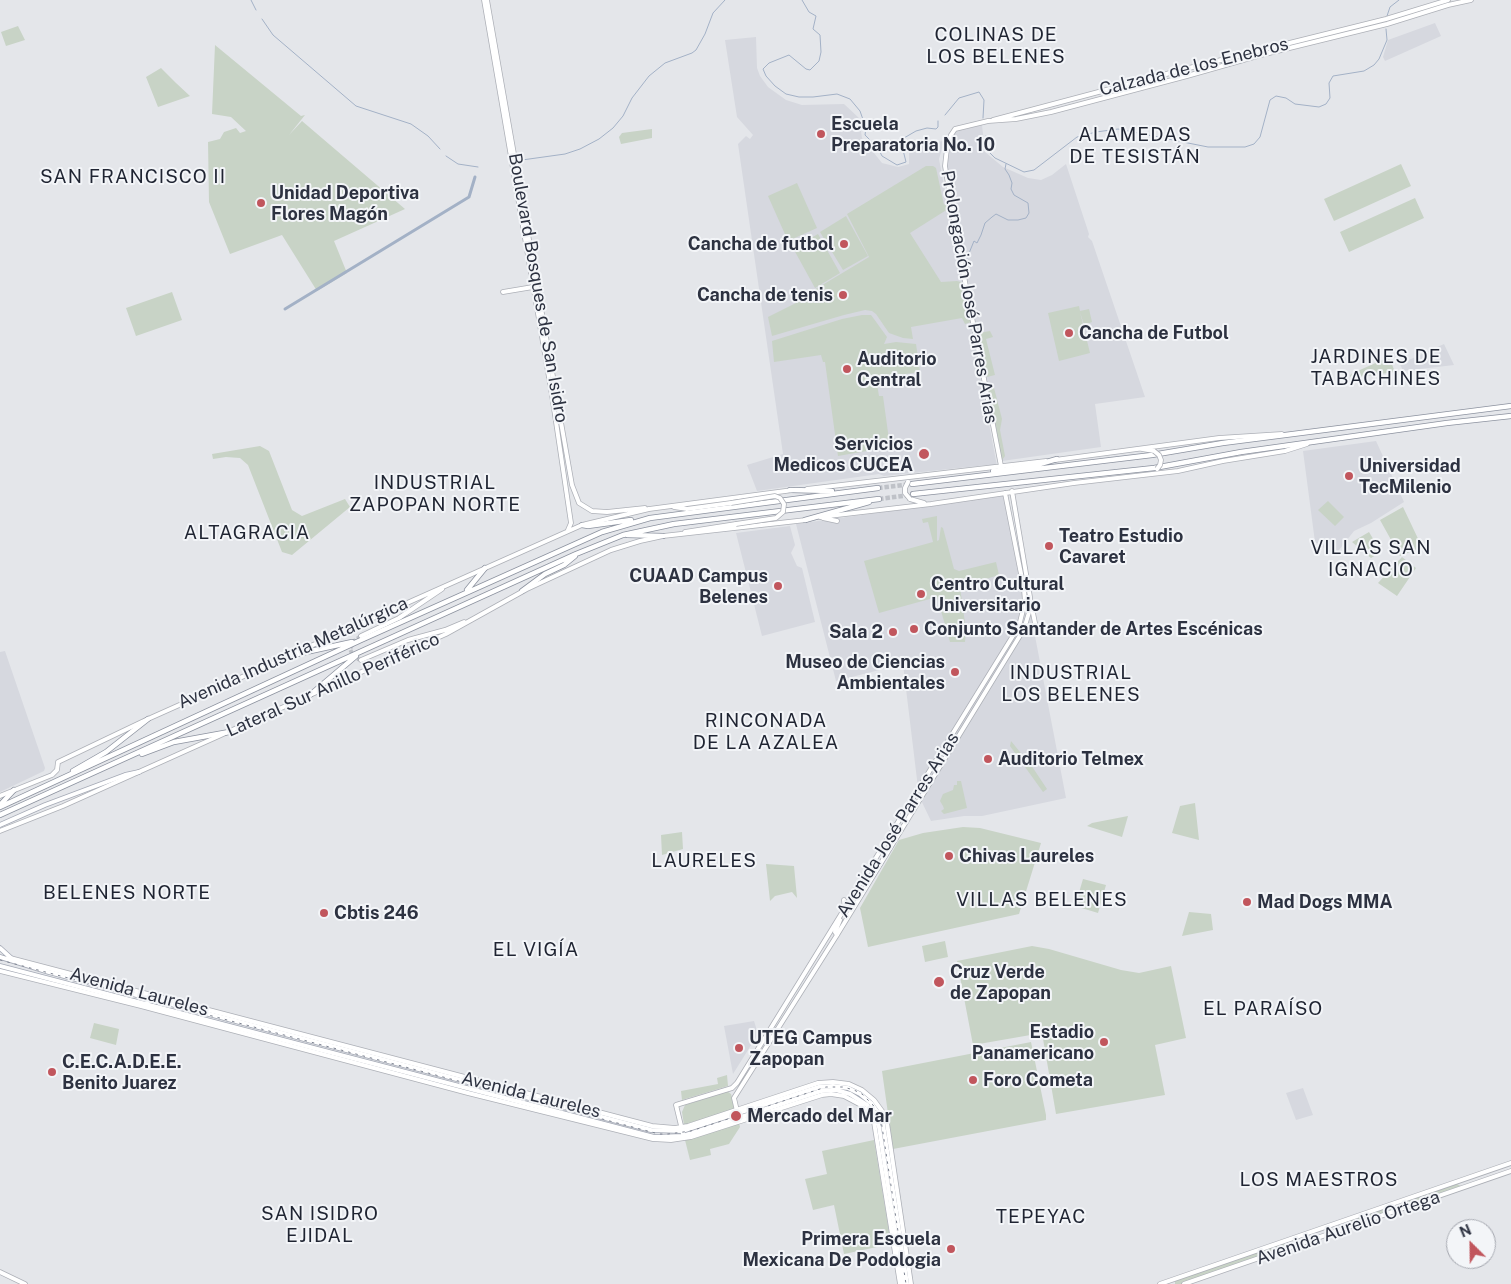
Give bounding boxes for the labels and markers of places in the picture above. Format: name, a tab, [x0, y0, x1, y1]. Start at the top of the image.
place label: Escuela Preparatoria No. 10	[831, 113, 995, 156]
marker: Escuela Preparatoria No. 10	[815, 128, 827, 140]
place label: Unidad Deportiva Flores Magón	[271, 182, 419, 224]
marker: Unidad Deportiva Flores Magón	[255, 197, 267, 209]
place label: Cancha de futbol	[688, 233, 834, 255]
marker: Cancha de futbol	[838, 238, 850, 250]
place label: Cancha de tenis	[697, 284, 833, 306]
marker: Cancha de tenis	[837, 289, 849, 301]
place label: Cancha de Futbol	[1079, 322, 1229, 344]
marker: Cancha de Futbol	[1063, 327, 1075, 339]
place label: Auditorio Central	[857, 348, 937, 390]
marker: Auditorio Central	[841, 363, 853, 375]
place label: Servicios Medicos CUCEA	[773, 433, 913, 476]
marker: Servicios Medicos CUCEA	[917, 447, 931, 461]
place label: Universidad TecMilenio	[1359, 455, 1461, 498]
marker: Universidad TecMilenio	[1343, 470, 1355, 482]
place label: Teatro Estudio Cavaret	[1059, 525, 1183, 568]
marker: Teatro Estudio Cavaret	[1043, 540, 1055, 552]
place label: CUAAD Campus Belenes	[629, 565, 768, 608]
place label: Centro Cultural Universitario	[931, 573, 1064, 616]
marker: CUAAD Campus Belenes	[772, 580, 784, 592]
marker: Centro Cultural Universitario	[915, 588, 927, 600]
place label: Conjunto Santander de Artes Escénicas	[924, 618, 1263, 640]
place label: Sala 2	[829, 621, 883, 643]
marker: Conjunto Santander de Artes Escénicas	[908, 623, 920, 635]
marker: Sala 2	[887, 626, 899, 638]
place label: Museo de Ciencias Ambientales	[785, 651, 945, 694]
marker: Museo de Ciencias Ambientales	[949, 666, 961, 678]
place label: Auditorio Telmex	[998, 748, 1144, 770]
marker: Auditorio Telmex	[982, 753, 994, 765]
place label: Chivas Laureles	[959, 845, 1094, 867]
marker: Chivas Laureles	[943, 850, 955, 862]
place label: Mad Dogs MMA	[1257, 891, 1393, 913]
marker: Mad Dogs MMA	[1241, 896, 1253, 908]
place label: Cbtis 246	[334, 902, 419, 924]
marker: Cbtis 246	[318, 907, 330, 919]
place label: Cruz Verde de Zapopan	[950, 961, 1051, 1004]
marker: Cruz Verde de Zapopan	[932, 975, 946, 989]
place label: Estadio Panamericano	[972, 1021, 1094, 1064]
place label: UTEG Campus Zapopan	[749, 1027, 872, 1070]
marker: Estadio Panamericano	[1098, 1036, 1110, 1048]
marker: UTEG Campus Zapopan	[733, 1042, 745, 1054]
place label: C.E.C.A.D.E.E. Benito Juarez	[62, 1051, 182, 1094]
marker: C.E.C.A.D.E.E. Benito Juarez	[46, 1066, 58, 1078]
place label: Foro Cometa	[983, 1069, 1093, 1091]
marker: Foro Cometa	[967, 1074, 979, 1086]
place label: Mercado del Mar	[747, 1105, 892, 1127]
marker: Mercado del Mar	[729, 1109, 743, 1123]
place label: Primera Escuela Mexicana De Podologia	[742, 1228, 941, 1270]
marker: Primera Escuela Mexicana De Podologia	[945, 1243, 957, 1255]

